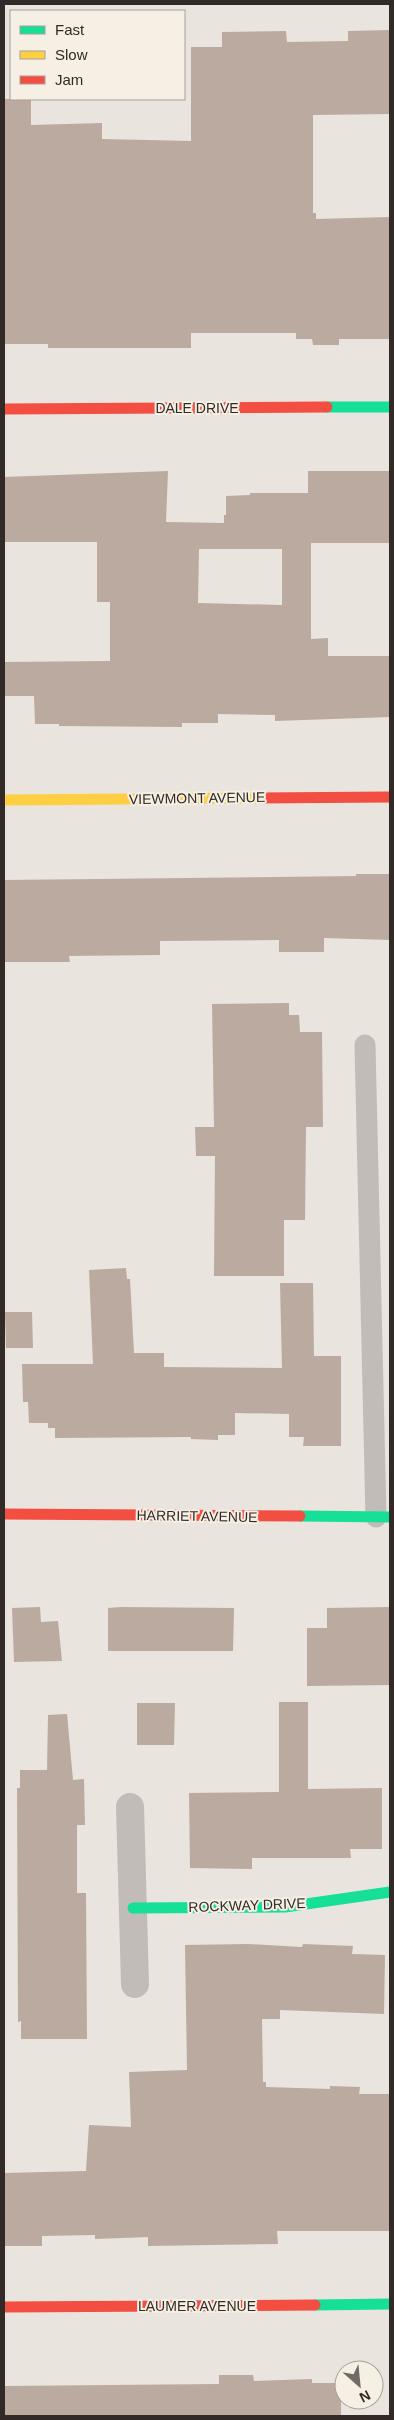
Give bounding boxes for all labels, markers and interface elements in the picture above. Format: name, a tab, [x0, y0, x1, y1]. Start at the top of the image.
legend	[10, 10, 185, 100]
text: Fast	[55, 21, 85, 38]
text: Slow	[55, 46, 88, 63]
text: Jam	[55, 71, 83, 88]
street label: DALE DRIVE	[155, 400, 239, 416]
street label: VIEWMONT AVENUE	[129, 789, 265, 807]
street label: HARRIET AVENUE	[136, 1507, 258, 1525]
street label: ROCKWAY DRIVE	[188, 1895, 306, 1915]
street label: LAUMER AVENUE	[138, 2298, 256, 2314]
north arrow	[334, 2360, 384, 2410]
text: N	[357, 2387, 373, 2406]

